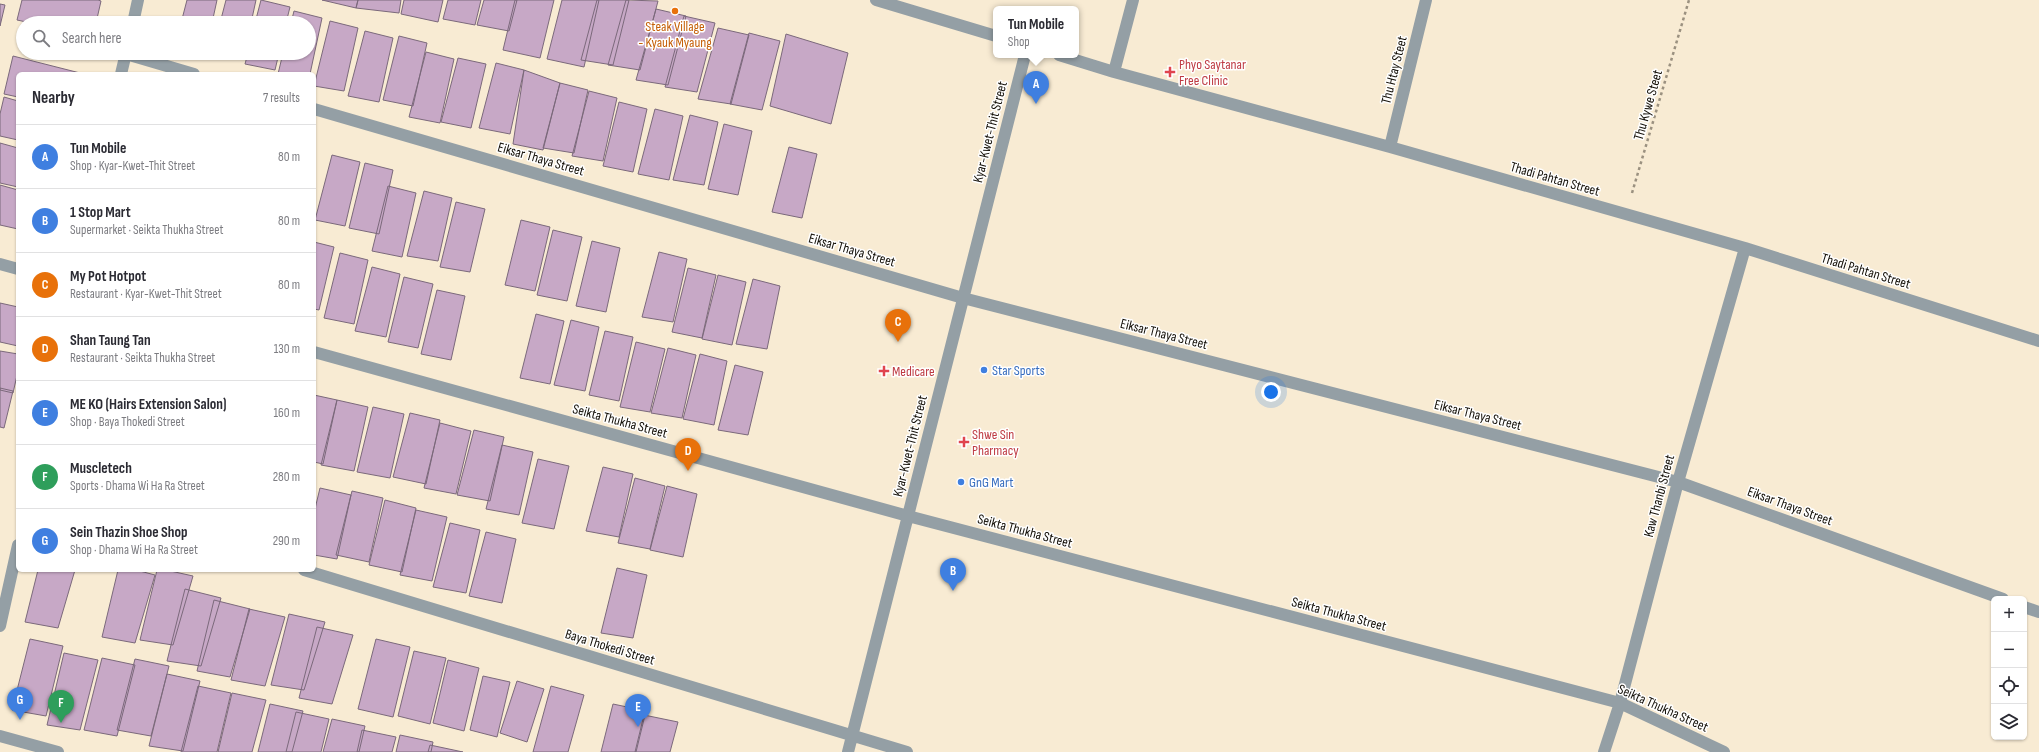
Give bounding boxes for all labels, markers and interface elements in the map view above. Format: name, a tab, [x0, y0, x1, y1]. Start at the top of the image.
marker: Steak Village - Kyauk Myaung	[670, 6, 680, 16]
popup	[993, 6, 1079, 58]
text: Tun Mobile	[1008, 15, 1064, 34]
search box	[16, 16, 316, 60]
place label: Steak Village - Kyauk Myaung	[638, 18, 712, 51]
icon: search	[30, 27, 52, 49]
text: Search here	[62, 29, 122, 48]
text: Shop	[1008, 34, 1030, 50]
street label: Thu Htay Steet	[1377, 34, 1411, 106]
place label: Phyo Saytanar Free Clinic	[1179, 56, 1246, 89]
marker: Phyo Saytanar Free Clinic	[1164, 66, 1176, 78]
street label: Thu Kywe Steet	[1630, 68, 1666, 142]
pin: A	[1023, 71, 1049, 104]
street label: Kyar-Kwet-Thit Street	[969, 79, 1011, 185]
text: Nearby	[32, 88, 75, 108]
text: 7 results	[263, 90, 300, 106]
text: Tun Mobile	[70, 139, 126, 158]
street label: Eiksar Thaya Street	[496, 139, 586, 179]
text: A	[42, 149, 48, 165]
text: 80 m	[278, 149, 300, 165]
text: Shop · Kyar-Kwet-Thit Street	[70, 158, 195, 174]
street label: Thadi Pahtan Street	[1508, 158, 1602, 200]
text: 1 Stop Mart	[70, 203, 131, 222]
text: B	[42, 213, 48, 229]
text: 80 m	[278, 213, 300, 229]
text: Supermarket · Seikta Thukha Street	[70, 222, 223, 238]
street label: Eiksar Thaya Street	[807, 230, 897, 270]
street label: Thadi Pahtan Street	[1819, 249, 1913, 293]
text: My Pot Hotpot	[70, 267, 146, 286]
text: C	[42, 277, 48, 293]
text: 80 m	[278, 277, 300, 293]
text: Restaurant · Kyar-Kwet-Thit Street	[70, 286, 222, 302]
pin: C	[885, 309, 911, 342]
street label: Eiksar Thaya Street	[1119, 315, 1209, 353]
text: Shan Taung Tan	[70, 331, 151, 350]
text: D	[42, 341, 48, 357]
text: 130 m	[274, 341, 300, 357]
text: Restaurant · Seikta Thukha Street	[70, 350, 215, 366]
place label: Star Sports	[992, 362, 1045, 379]
place label: Medicare	[892, 363, 935, 380]
marker: Star Sports	[979, 365, 989, 375]
marker: Medicare	[879, 366, 889, 376]
your location	[1261, 382, 1281, 402]
street label: Kyar-Kwet-Thit Street	[889, 393, 931, 499]
text: ME KO (Hairs Extension Salon)	[70, 395, 226, 414]
street label: Eiksar Thaya Street	[1433, 396, 1523, 434]
street label: Seikta Thukha Street	[571, 400, 669, 442]
text: E	[42, 405, 48, 421]
text: 160 m	[274, 405, 300, 421]
text: Shop · Baya Thokedi Street	[70, 414, 185, 430]
place label: Shwe Sin Pharmacy	[972, 426, 1019, 459]
marker: Shwe Sin Pharmacy	[959, 437, 969, 447]
pin: D	[675, 438, 701, 471]
street label: Kaw Thanbi Street	[1640, 453, 1678, 539]
text: Muscletech	[70, 459, 132, 478]
text: F	[42, 469, 48, 485]
text: 280 m	[273, 469, 300, 485]
place label: GnG Mart	[969, 474, 1013, 491]
marker: GnG Mart	[956, 477, 966, 487]
text: Sports · Dhama Wi Ha Ra Street	[70, 478, 205, 494]
street label: Eiksar Thaya Street	[1745, 483, 1835, 529]
street label: Seikta Thukha Street	[976, 510, 1074, 552]
text: Sein Thazin Shoe Shop	[70, 523, 188, 542]
text: G	[42, 533, 48, 549]
text: 290 m	[273, 533, 300, 549]
text: Shop · Dhama Wi Ha Ra Street	[70, 542, 198, 558]
pin: B	[940, 558, 966, 591]
street label: Seikta Thukha Street	[1290, 593, 1388, 635]
map controls	[1991, 596, 2027, 740]
button: +	[1991, 596, 2027, 632]
street label: Baya Thokedi Street	[563, 625, 657, 669]
button: −	[1991, 632, 2027, 668]
button: locate	[1991, 668, 2027, 704]
street label: Seikta Thukha Street	[1615, 680, 1711, 736]
pin: G	[7, 687, 33, 720]
pin: F	[48, 690, 74, 723]
pin: E	[625, 694, 651, 727]
button: layers	[1991, 704, 2027, 740]

